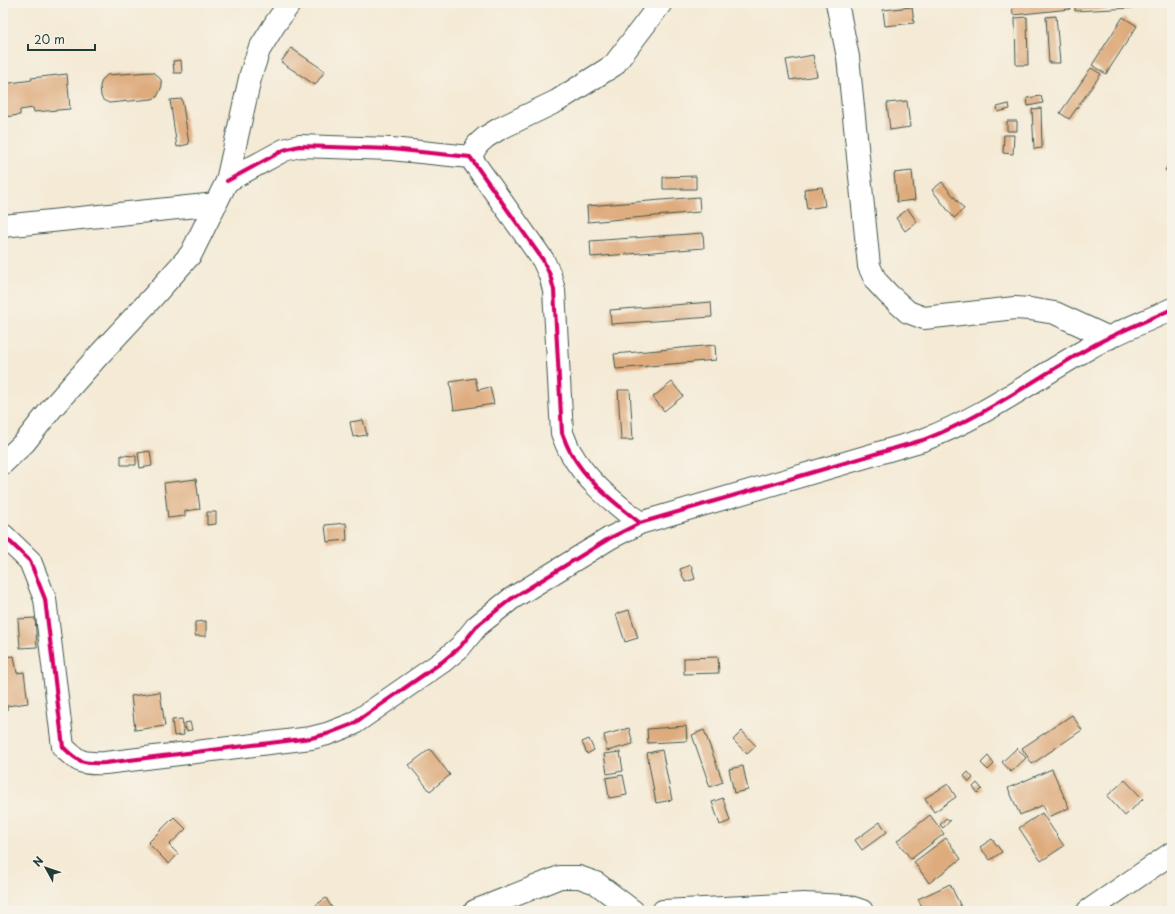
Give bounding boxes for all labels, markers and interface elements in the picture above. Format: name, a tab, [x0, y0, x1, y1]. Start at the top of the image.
scale bar	[28, 26, 95, 52]
text: 20 m	[34, 30, 65, 48]
north arrow	[26, 848, 66, 888]
text: N	[29, 852, 47, 870]

